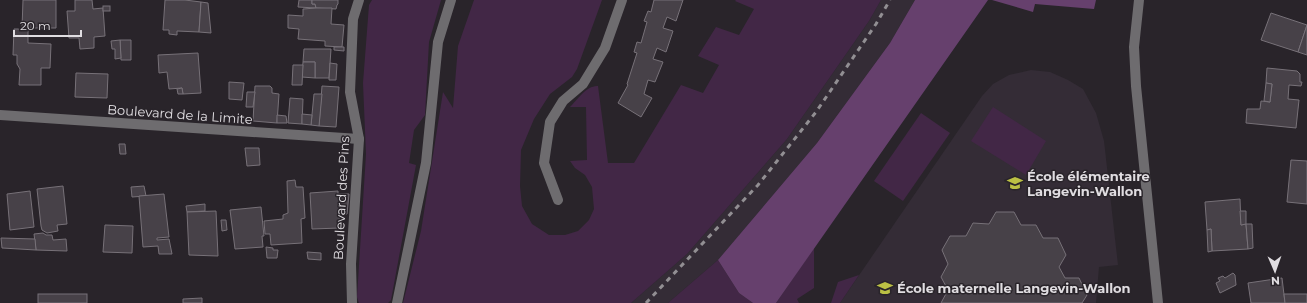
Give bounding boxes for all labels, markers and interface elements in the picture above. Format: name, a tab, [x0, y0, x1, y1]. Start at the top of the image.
scale bar	[14, 12, 81, 38]
text: 20 m	[20, 18, 51, 33]
street label: Boulevard de la Limite	[107, 101, 253, 127]
street label: Boulevard des Pins	[330, 136, 352, 260]
place label: École élémentaire Langevin-Wallon	[1027, 168, 1150, 199]
school or university icon: École élémentaire Langevin-Wallon	[1006, 174, 1024, 192]
north arrow	[1255, 251, 1295, 291]
text: N	[1271, 274, 1280, 288]
school or university icon: École maternelle Langevin-Wallon	[876, 279, 894, 297]
place label: École maternelle Langevin-Wallon	[897, 280, 1131, 296]

